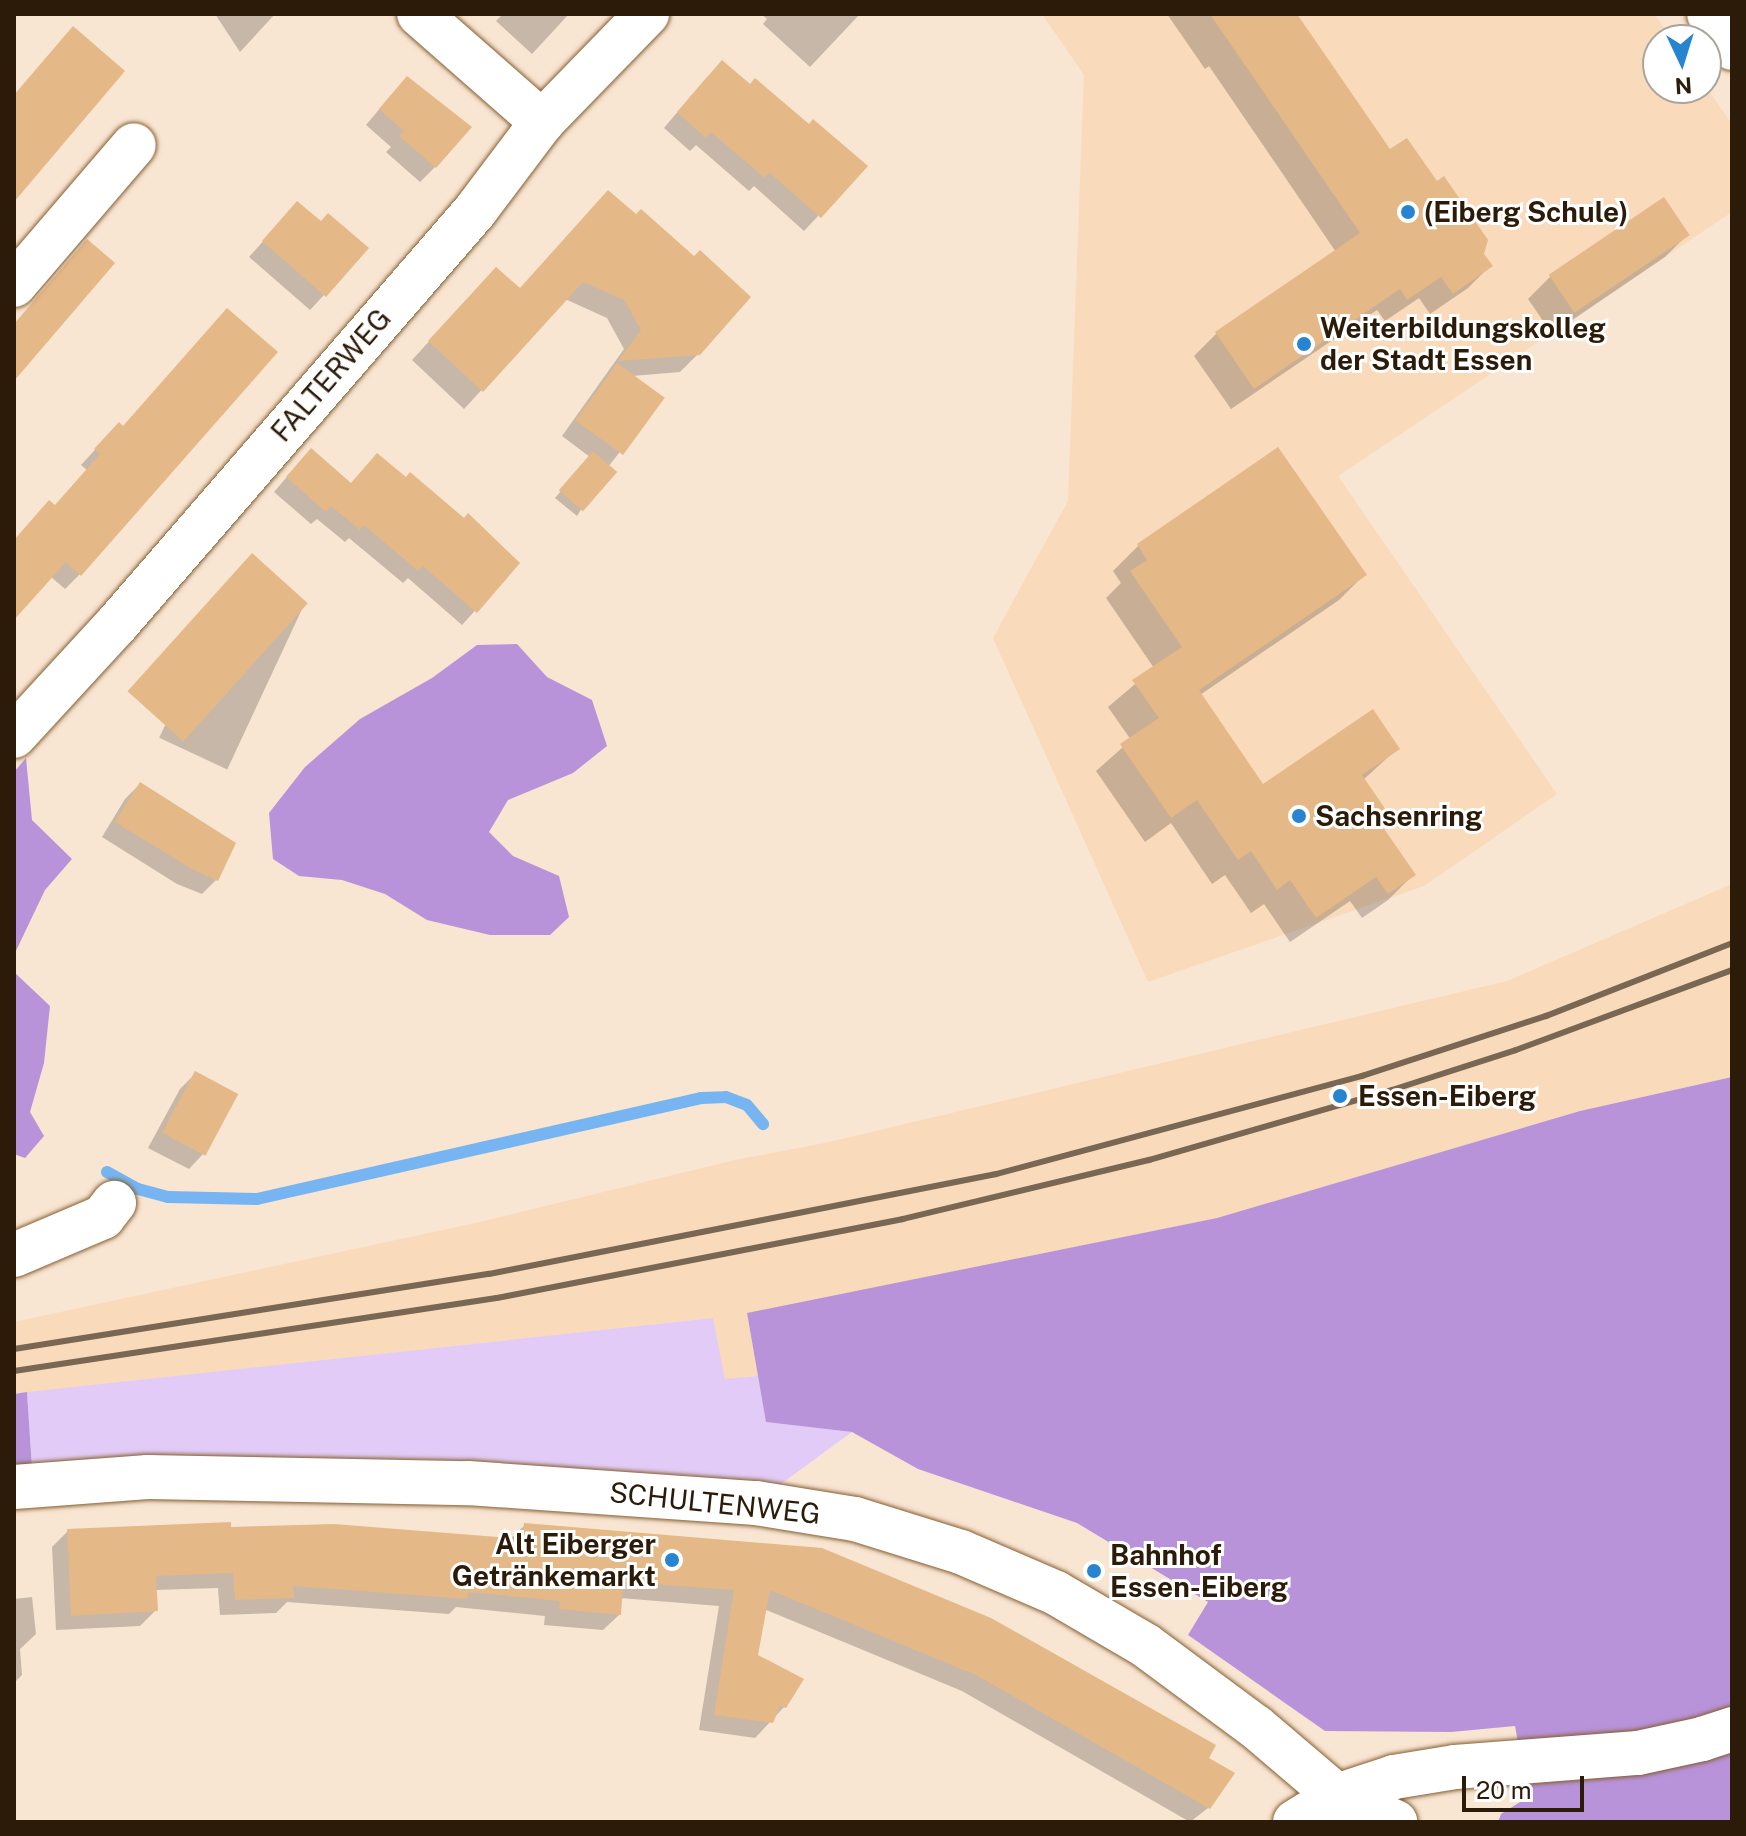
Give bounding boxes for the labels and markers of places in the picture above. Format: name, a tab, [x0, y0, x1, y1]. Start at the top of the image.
place label: (Eiberg Schule)	[1424, 195, 1628, 229]
marker: (Eiberg Schule)	[1399, 203, 1417, 221]
place label: Weiterbildungskolleg der Stadt Essen	[1320, 311, 1606, 377]
marker: Weiterbildungskolleg der Stadt Essen	[1295, 335, 1313, 353]
place label: Sachsenring	[1315, 799, 1483, 833]
marker: Sachsenring	[1290, 807, 1308, 825]
place label: Essen-Eiberg	[1358, 1079, 1536, 1113]
marker: Essen-Eiberg	[1329, 1085, 1351, 1107]
place label: Alt Eiberger Getränkemarkt	[452, 1527, 656, 1593]
place label: Bahnhof Essen-Eiberg	[1110, 1538, 1288, 1604]
marker: Alt Eiberger Getränkemarkt	[663, 1551, 681, 1569]
marker: Bahnhof Essen-Eiberg	[1085, 1562, 1103, 1580]

